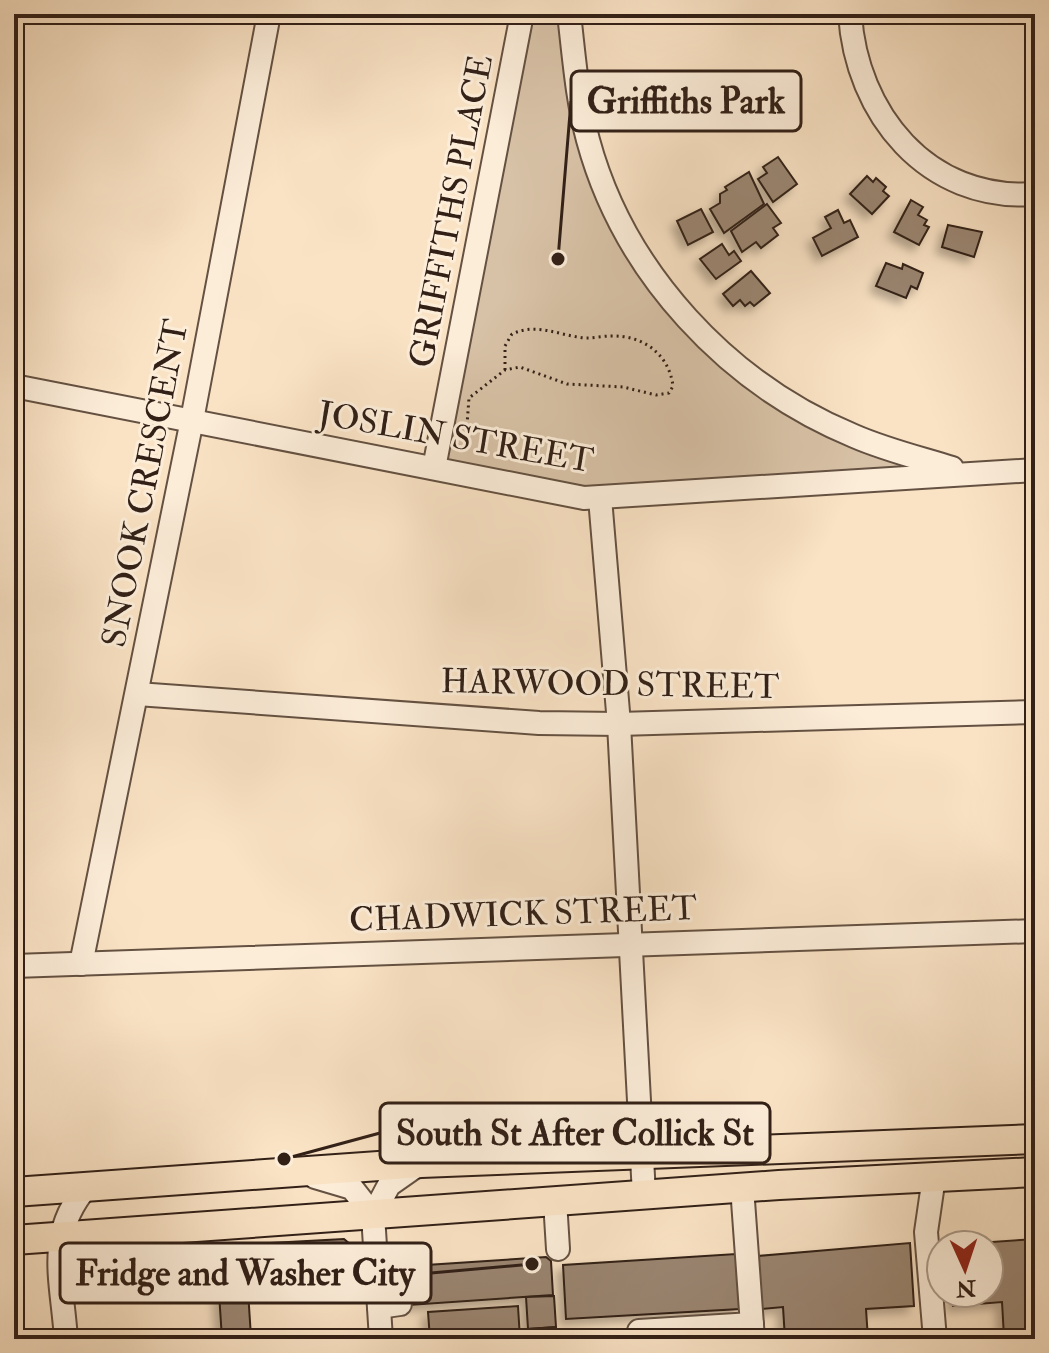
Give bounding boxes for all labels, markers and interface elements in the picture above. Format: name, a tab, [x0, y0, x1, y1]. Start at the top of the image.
street label: GRIFFITHS PLACE	[400, 51, 503, 371]
callout: Griffiths Park	[571, 71, 801, 131]
text: Griffiths Park	[587, 79, 786, 124]
street label: SNOOK CRESCENT	[93, 316, 198, 651]
street label: JOSLIN STREET	[314, 392, 597, 483]
street label: HARWOOD STREET	[440, 660, 780, 709]
street label: CHADWICK STREET	[348, 887, 698, 942]
callout: South St After Collick St	[380, 1103, 770, 1163]
text: South St After Collick St	[396, 1111, 754, 1156]
north arrow	[925, 1229, 1005, 1309]
callout: Fridge and Washer City	[60, 1243, 431, 1303]
text: Fridge and Washer City	[75, 1251, 416, 1297]
text: N	[955, 1273, 978, 1302]

